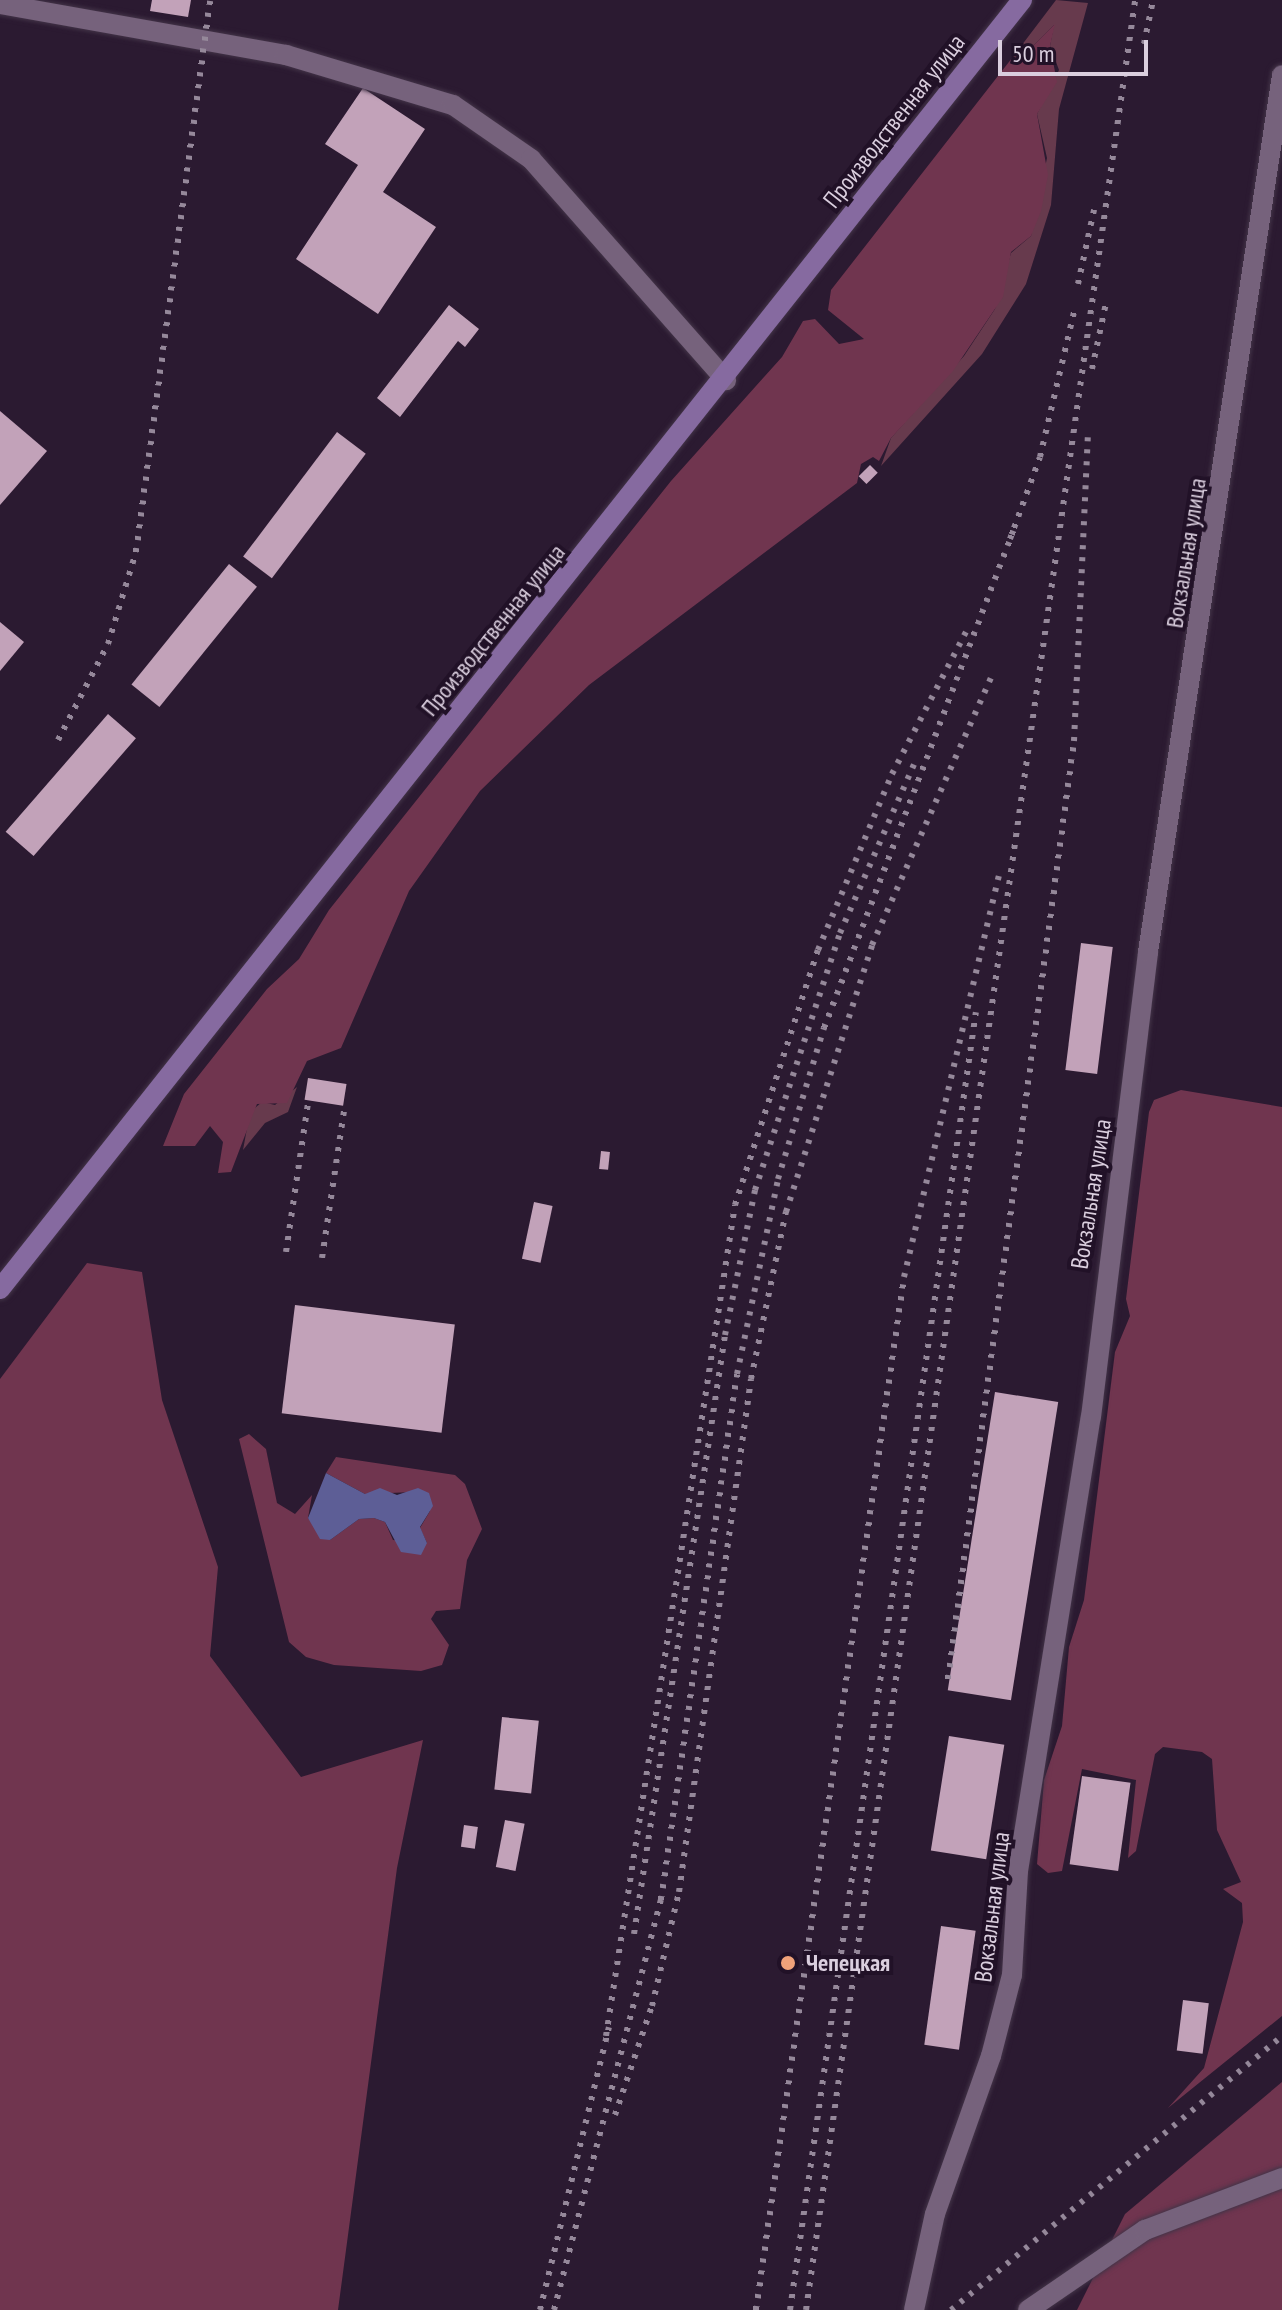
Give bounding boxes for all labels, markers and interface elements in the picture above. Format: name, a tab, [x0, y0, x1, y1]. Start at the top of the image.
scale bar	[1002, 24, 1152, 74]
street label: Производственная улица	[817, 28, 971, 214]
text: 50 m	[1012, 38, 1054, 69]
street label: Вокзальная улица	[1160, 476, 1212, 630]
street label: Производственная улица	[415, 538, 571, 722]
street label: Вокзальная улица	[1065, 1117, 1117, 1271]
street label: Вокзальная улица	[968, 1830, 1016, 1984]
place label: Чепецкая	[806, 1949, 890, 1977]
marker: Чепецкая	[777, 1952, 799, 1974]

